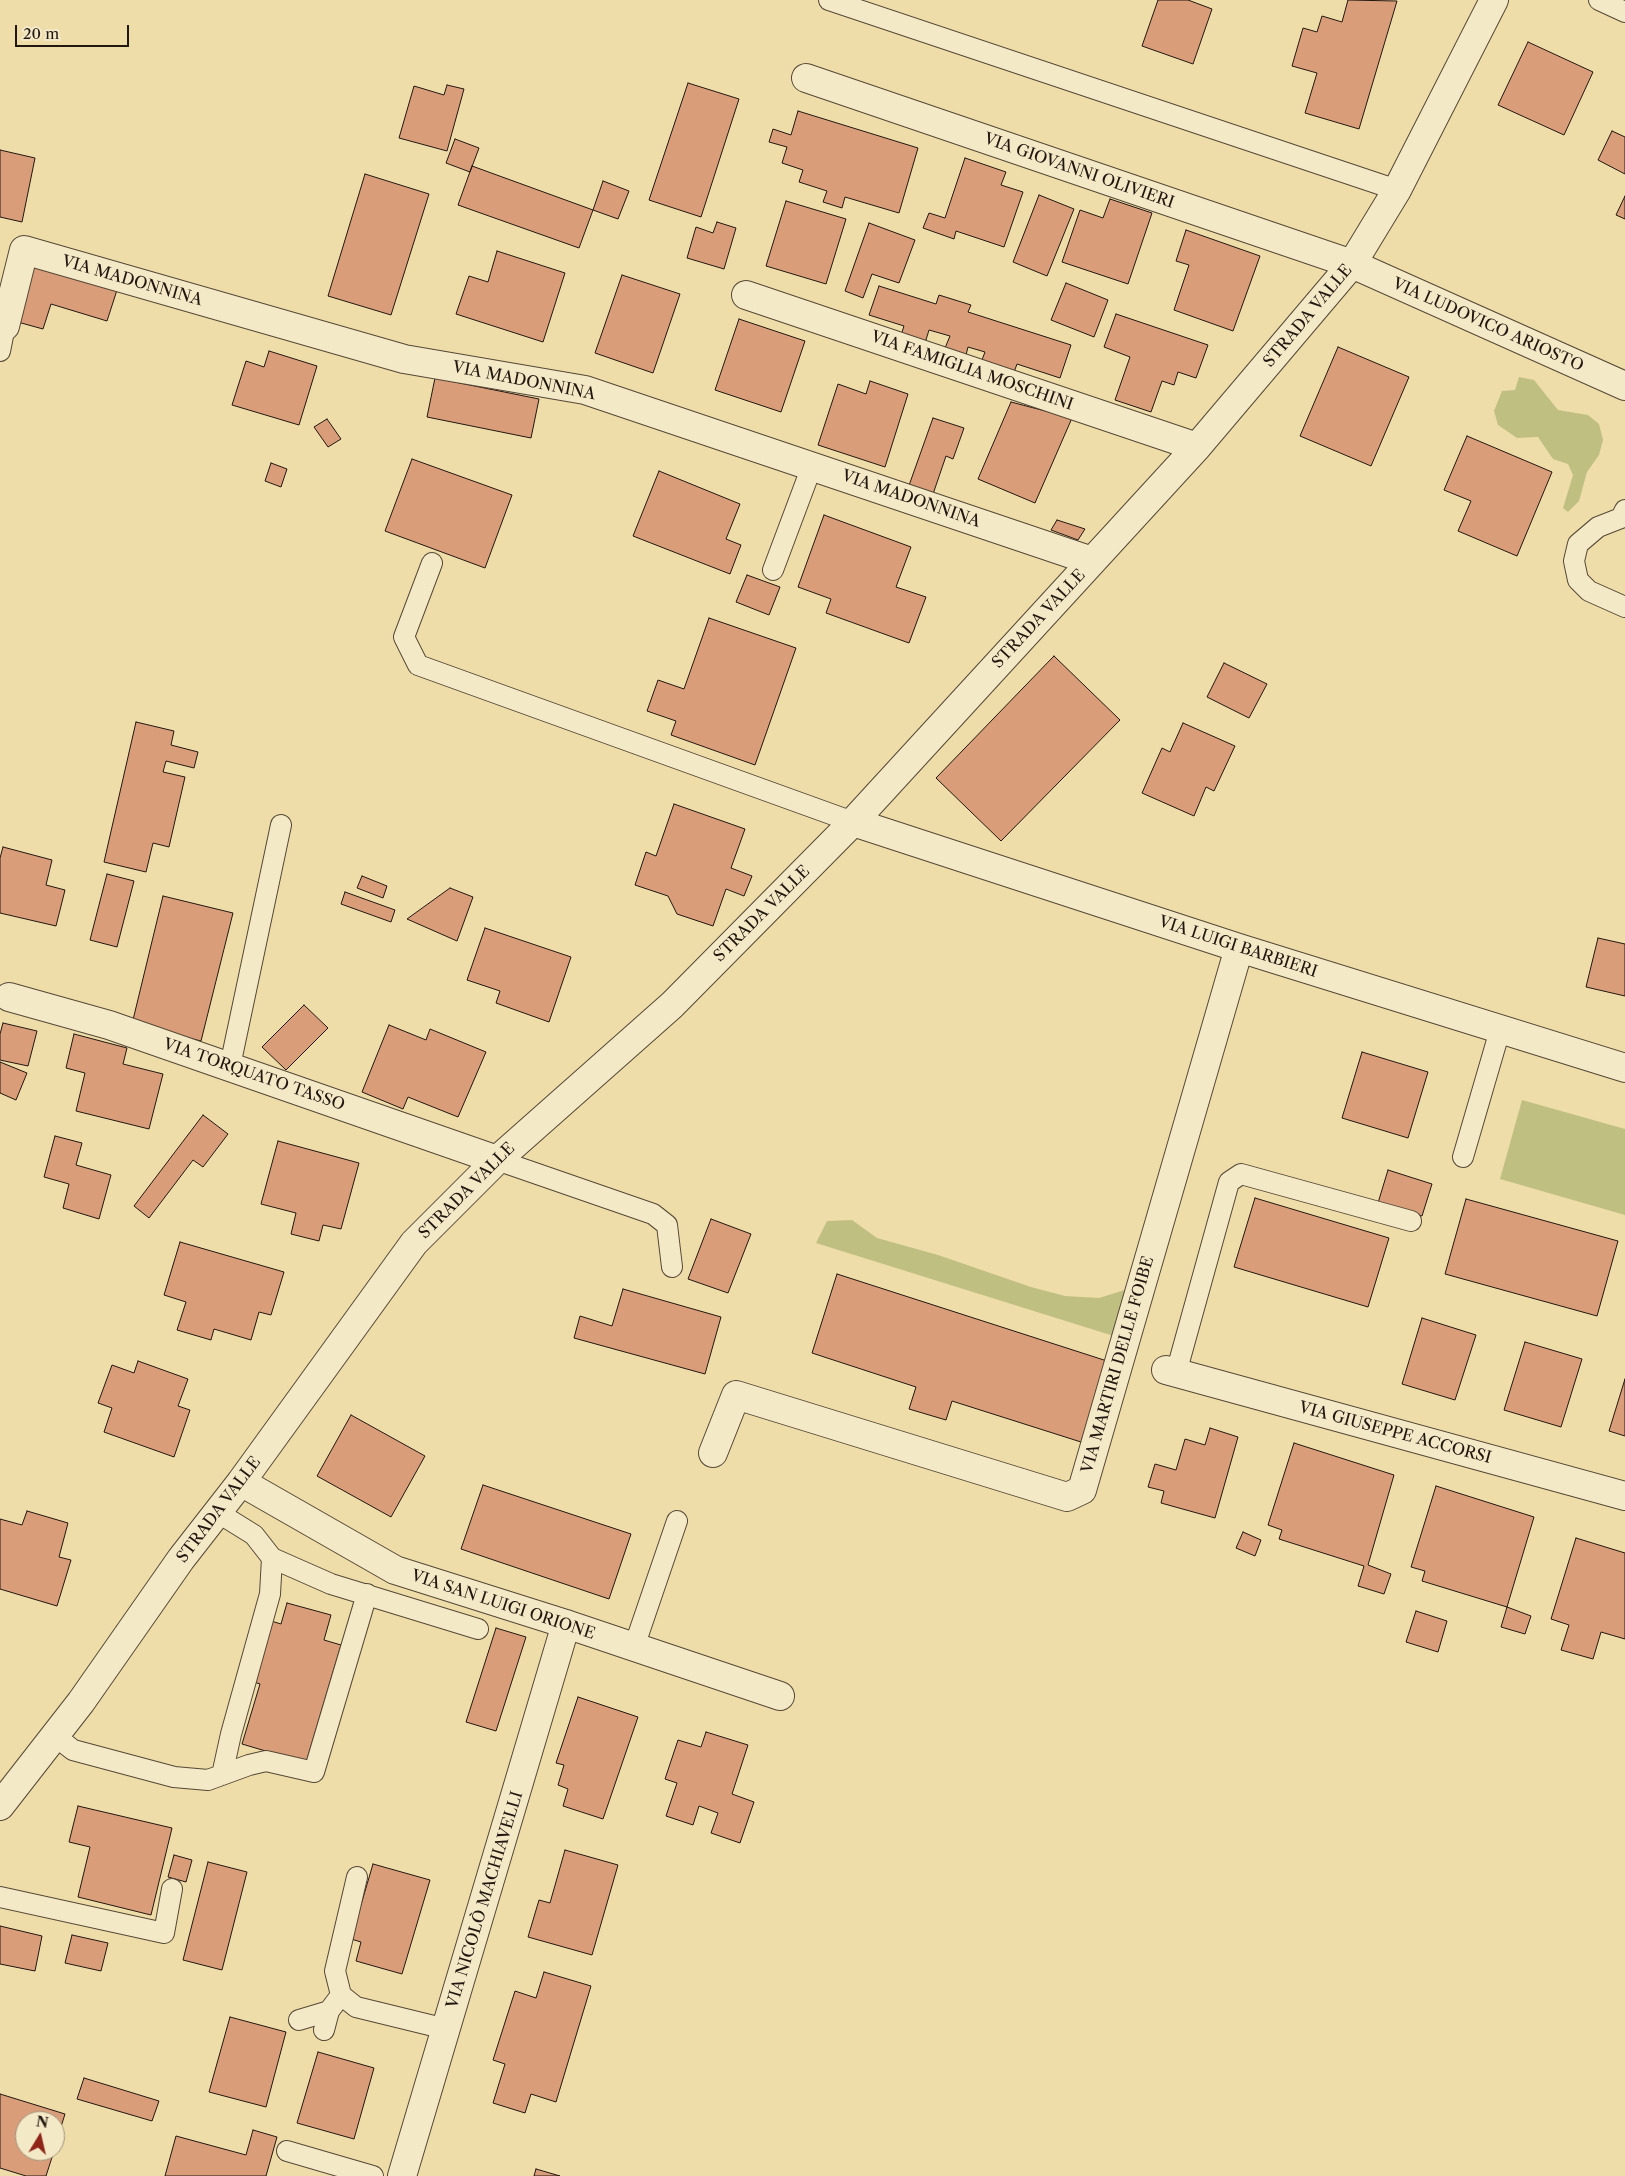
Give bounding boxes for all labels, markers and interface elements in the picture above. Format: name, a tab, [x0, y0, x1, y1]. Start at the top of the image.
scale bar	[18, 15, 131, 47]
text: 20 m	[23, 24, 59, 43]
street label: VIA GIOVANNI OLIVIERI	[981, 129, 1177, 213]
street label: VIA MADONNINA	[60, 252, 204, 310]
street label: STRADA VALLE	[1260, 261, 1356, 371]
street label: VIA LUDOVICO ARIOSTO	[1390, 274, 1586, 376]
street label: VIA FAMIGLIA MOSCHINI	[868, 327, 1076, 415]
street label: VIA MADONNINA	[451, 358, 597, 404]
street label: VIA MADONNINA	[839, 466, 983, 532]
street label: STRADA VALLE	[988, 566, 1090, 672]
street label: STRADA VALLE	[710, 862, 814, 966]
street label: VIA LUIGI BARBIERI	[1156, 912, 1320, 982]
street label: VIA TORQUATO TASSO	[161, 1035, 347, 1115]
street label: STRADA VALLE	[415, 1139, 519, 1243]
street label: VIA MARTIRI DELLE FOIBE	[1078, 1254, 1158, 1476]
street label: VIA GIUSEPPE ACCORSI	[1297, 1398, 1493, 1468]
street label: STRADA VALLE	[173, 1453, 265, 1567]
street label: VIA SAN LUIGI ORIONE	[409, 1566, 597, 1644]
street label: VIA NICOLÒ MACHIAVELLI	[443, 1789, 527, 2011]
north arrow	[15, 2111, 65, 2161]
text: N	[35, 2112, 50, 2132]

